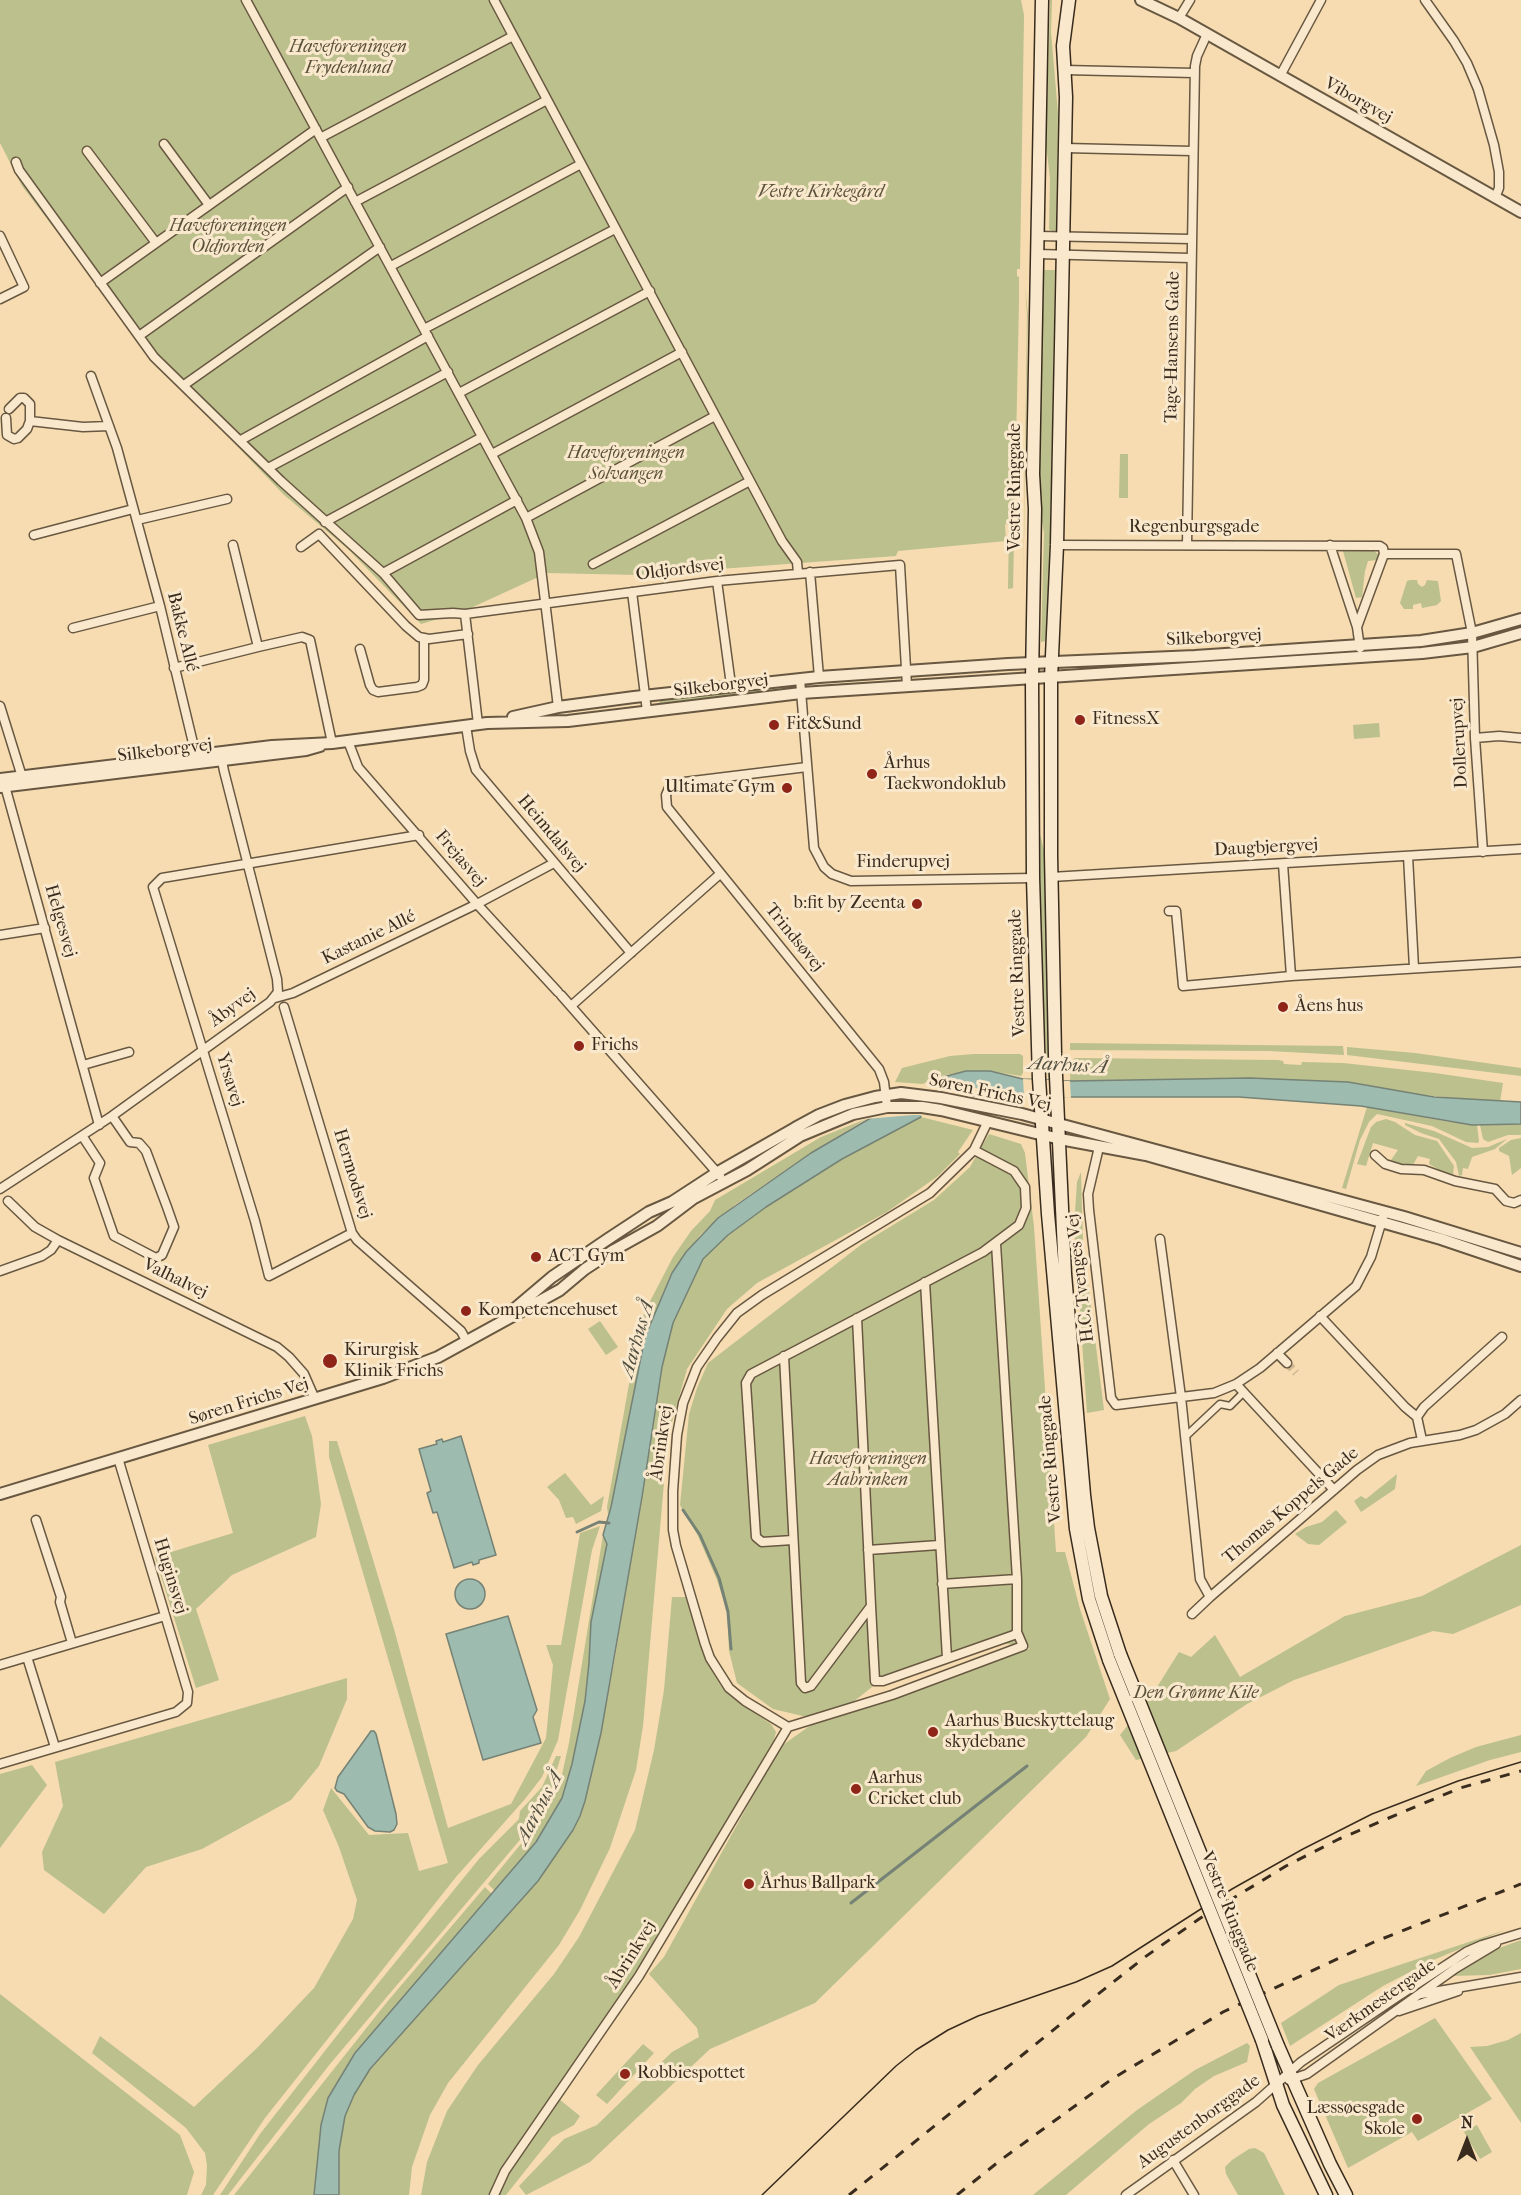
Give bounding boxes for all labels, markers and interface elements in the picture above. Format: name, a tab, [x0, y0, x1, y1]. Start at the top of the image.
park label: Haveforeningen Frydenlund	[289, 37, 407, 80]
street label: Viborgvej	[1320, 73, 1396, 129]
park label: Vestre Kirkegård	[758, 182, 884, 204]
park label: Haveforeningen Oldjorden	[169, 216, 287, 258]
street label: Tage-Hansens Gade	[1161, 271, 1185, 423]
street label: Vestre Ringgade	[1005, 423, 1027, 551]
park label: Haveforeningen Solvangen	[567, 443, 685, 486]
street label: Regenburgsgade	[1129, 517, 1259, 539]
street label: Oldjordsvej	[635, 554, 725, 586]
street label: Bakke Allé	[162, 590, 202, 674]
street label: Silkeborgvej	[1166, 625, 1262, 651]
street label: Silkeborgvej	[672, 669, 770, 703]
street label: Dollerupvej	[1447, 697, 1473, 789]
place label: FitnessX	[1092, 709, 1160, 731]
marker: FitnessX	[1073, 713, 1087, 727]
place label: Fit&Sund	[786, 714, 862, 736]
marker: Fit&Sund	[767, 718, 781, 732]
street label: Silkeborgvej	[116, 734, 214, 768]
place label: Århus Taekwondoklub	[884, 753, 1006, 795]
marker: Århus Taekwondoklub	[865, 767, 879, 781]
place label: Ultimate Gym	[665, 777, 775, 799]
marker: Ultimate Gym	[780, 781, 794, 795]
street label: Heimdalsvej	[512, 791, 590, 877]
street label: Frejasvej	[430, 826, 490, 892]
street label: Daugbjergvej	[1213, 834, 1319, 862]
street label: Finderupvej	[856, 852, 950, 874]
street label: Helgesvej	[39, 882, 81, 960]
place label: b:fit by Zeenta	[793, 893, 905, 915]
marker: b:fit by Zeenta	[910, 897, 924, 911]
street label: Trindsøvej	[760, 899, 828, 977]
street label: Kastanie Allé	[319, 906, 419, 970]
street label: Vestre Ringgade	[1005, 909, 1031, 1037]
street label: Åbyvej	[205, 984, 261, 1032]
place label: Åens hus	[1295, 996, 1363, 1018]
marker: Åens hus	[1276, 1000, 1290, 1014]
place label: Frichs	[591, 1035, 638, 1057]
marker: Frichs	[572, 1039, 586, 1053]
street label: Yrsavej	[211, 1050, 247, 1110]
water label: Aarhus Å	[1028, 1052, 1108, 1080]
street label: Søren Frichs Vej	[927, 1070, 1053, 1116]
street label: Hermodsvej	[328, 1126, 376, 1222]
street label: H.C. Tvenges Vej	[1062, 1212, 1100, 1344]
place label: ACT Gym	[548, 1246, 625, 1268]
marker: ACT Gym	[529, 1250, 543, 1264]
street label: Valhalvej	[139, 1254, 211, 1304]
water label: Aarhus Å	[616, 1298, 660, 1380]
place label: Kompetencehuset	[478, 1300, 618, 1322]
marker: Kompetencehuset	[459, 1304, 473, 1318]
place label: Kirurgisk Klinik Frichs	[344, 1340, 443, 1382]
marker: Kirurgisk Klinik Frichs	[321, 1352, 339, 1370]
street label: Søren Frichs Vej	[186, 1374, 312, 1430]
street label: Vestre Ringgade	[1035, 1394, 1067, 1524]
street label: Åbrinkvej	[646, 1404, 678, 1482]
street label: Thomas Koppels Gade	[1219, 1443, 1363, 1569]
park label: Haveforeningen Aabrinken	[809, 1449, 927, 1492]
street label: Huginsvej	[148, 1535, 192, 1617]
park label: Den Grønne Kile	[1134, 1683, 1258, 1705]
place label: Aarhus Bueskyttelaug skydebane	[945, 1711, 1114, 1754]
marker: Aarhus Bueskyttelaug skydebane	[926, 1725, 940, 1739]
water label: Aarhus Å	[511, 1768, 569, 1848]
place label: Aarhus Cricket club	[868, 1768, 961, 1810]
marker: Aarhus Cricket club	[849, 1782, 863, 1796]
street label: Vestre Ringgade	[1195, 1849, 1263, 1975]
place label: Århus Ballpark	[761, 1873, 876, 1895]
marker: Århus Ballpark	[742, 1877, 756, 1891]
street label: Åbrinkvej	[603, 1917, 661, 1993]
street label: Værkmestergade	[1321, 1955, 1441, 2047]
place label: Robbiespottet	[637, 2063, 745, 2085]
marker: Robbiespottet	[618, 2067, 632, 2081]
street label: Augustenborggade	[1133, 2070, 1265, 2174]
place label: Læssøesgade Skole	[1307, 2098, 1405, 2140]
north arrow	[1437, 2111, 1497, 2171]
marker: Læssøesgade Skole	[1410, 2112, 1424, 2126]
text: N	[1461, 2113, 1473, 2132]

